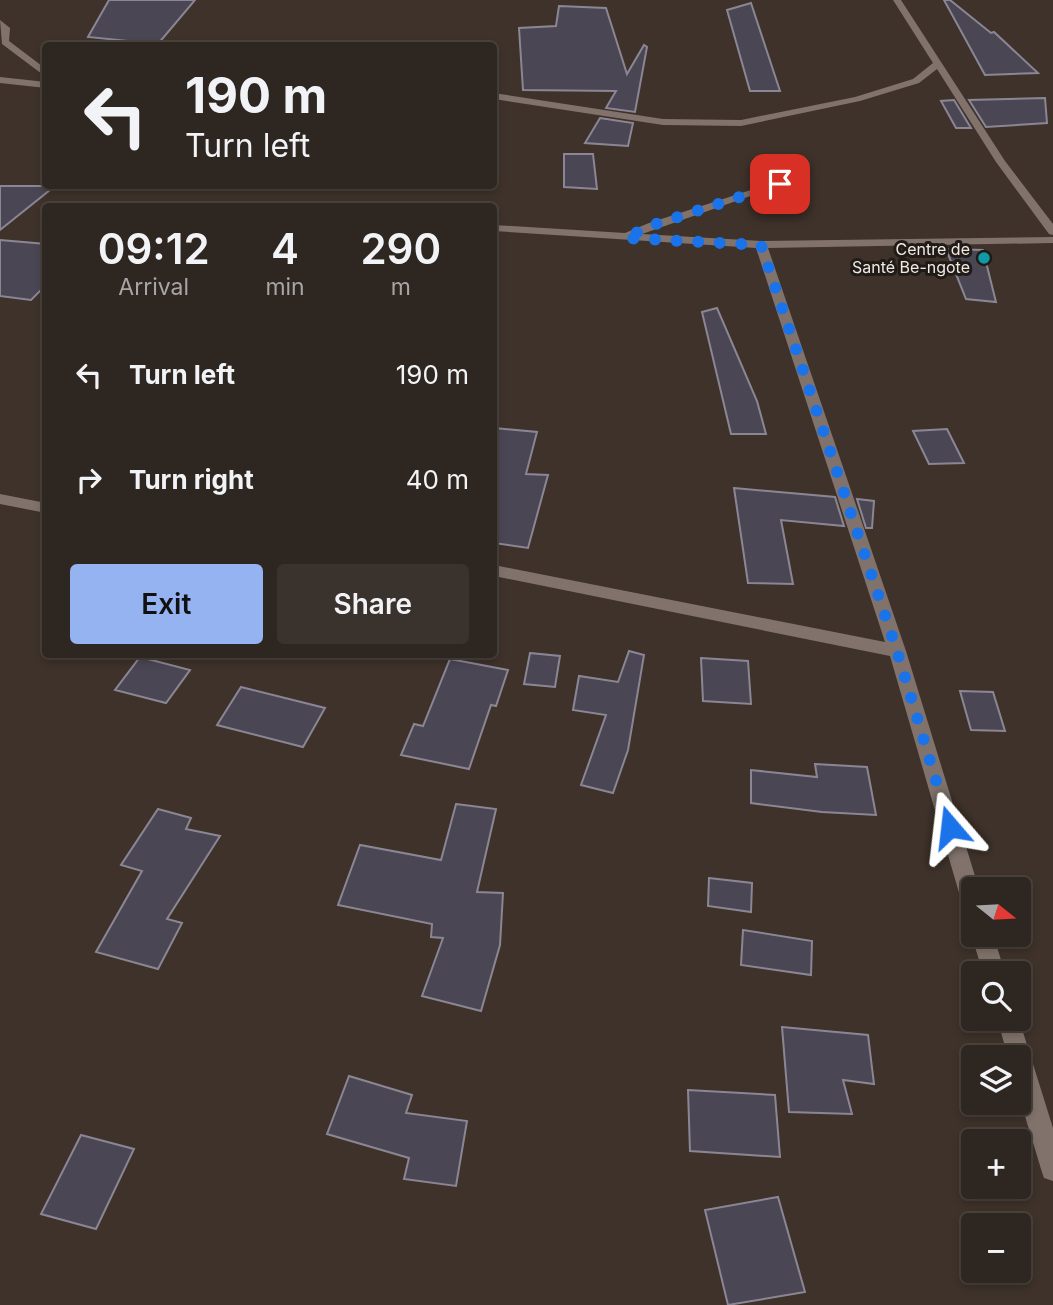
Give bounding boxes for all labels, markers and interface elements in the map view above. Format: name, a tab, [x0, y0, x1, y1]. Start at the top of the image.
text: 190 m	[185, 66, 327, 125]
icon: left	[70, 70, 161, 161]
text: Turn left	[185, 126, 310, 165]
pin	[750, 154, 810, 214]
icon: arrive	[761, 165, 799, 203]
text: 09:12	[98, 223, 210, 274]
text: 4	[271, 223, 299, 274]
text: 290	[360, 223, 441, 274]
place label: Centre de Santé Be-ngote	[852, 239, 970, 277]
marker: Centre de Santé Be-ngote	[976, 250, 992, 266]
text: Arrival	[118, 273, 189, 301]
text: min	[265, 273, 305, 301]
text: m	[391, 273, 411, 301]
icon: left	[70, 356, 108, 394]
text: Turn left	[129, 359, 235, 390]
text: 190 m	[396, 359, 469, 390]
icon: right	[70, 461, 108, 499]
text: Turn right	[129, 464, 254, 495]
text: 40 m	[406, 464, 469, 495]
button: Exit	[70, 564, 263, 644]
button: Share	[277, 564, 469, 644]
position arrow	[913, 790, 987, 864]
north arrow	[961, 877, 1031, 947]
map controls	[961, 877, 1031, 1283]
button: search	[961, 961, 1031, 1031]
button: layers	[961, 1045, 1031, 1115]
button: +	[961, 1129, 1031, 1199]
button: −	[961, 1213, 1031, 1283]

